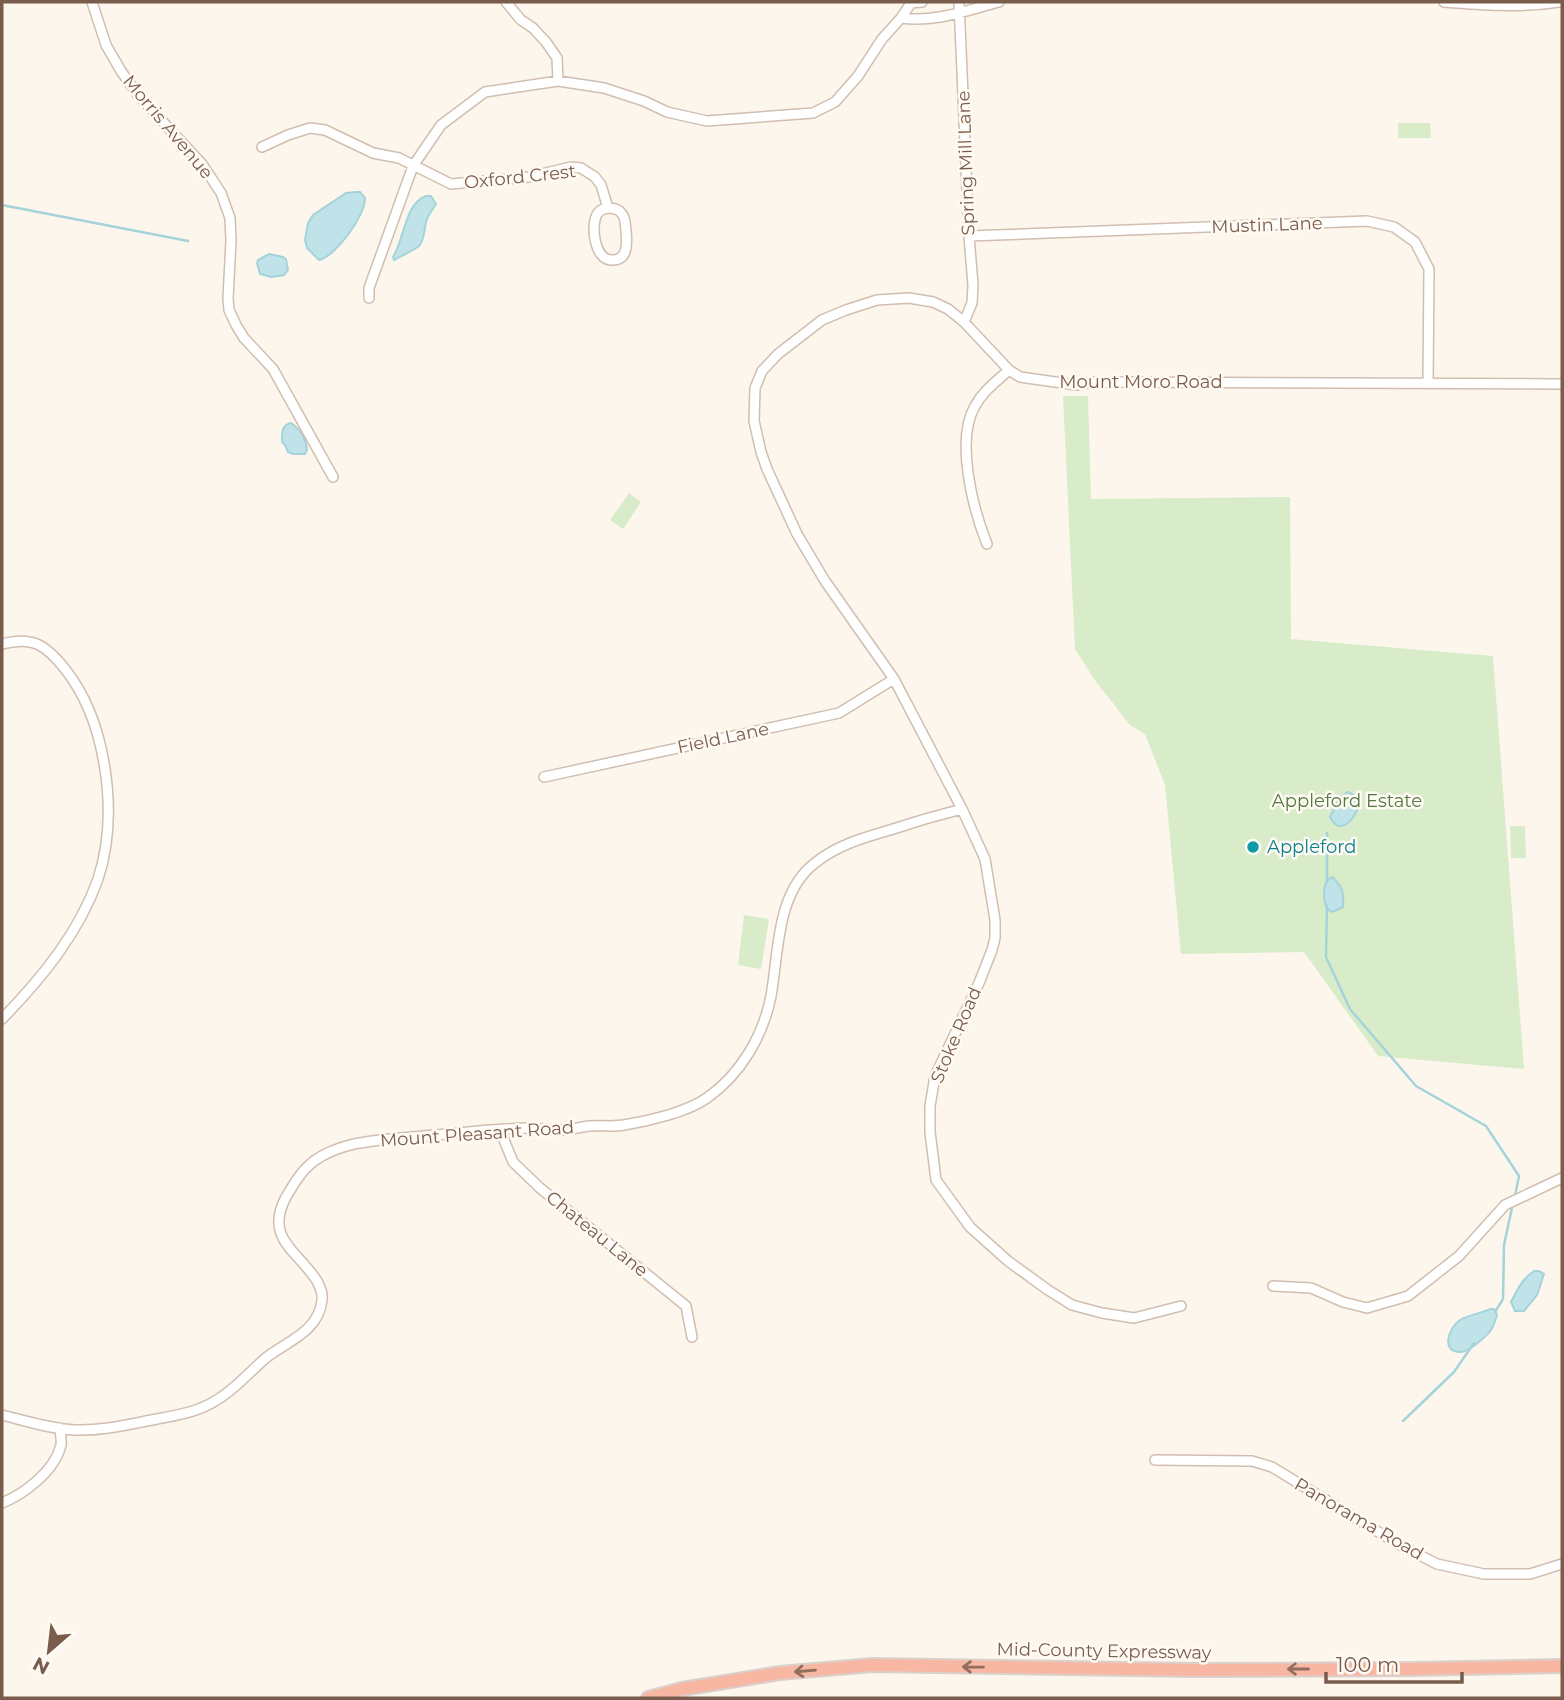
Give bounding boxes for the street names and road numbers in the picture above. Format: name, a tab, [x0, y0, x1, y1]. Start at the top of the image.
street label: Morris Avenue	[118, 71, 218, 184]
street label: Spring Mill Lane	[952, 90, 980, 236]
street label: Oxford Crest	[463, 160, 577, 194]
street label: Mustin Lane	[1211, 212, 1323, 238]
street label: Mount Moro Road	[1059, 371, 1223, 393]
street label: Field Lane	[675, 718, 771, 758]
street label: Stoke Road	[926, 984, 986, 1086]
street label: Mount Pleasant Road	[379, 1116, 575, 1152]
street label: Chateau Lane	[542, 1186, 653, 1282]
street label: Panorama Road	[1291, 1473, 1427, 1565]
street label: Mid-County Expressway	[997, 1638, 1212, 1664]

